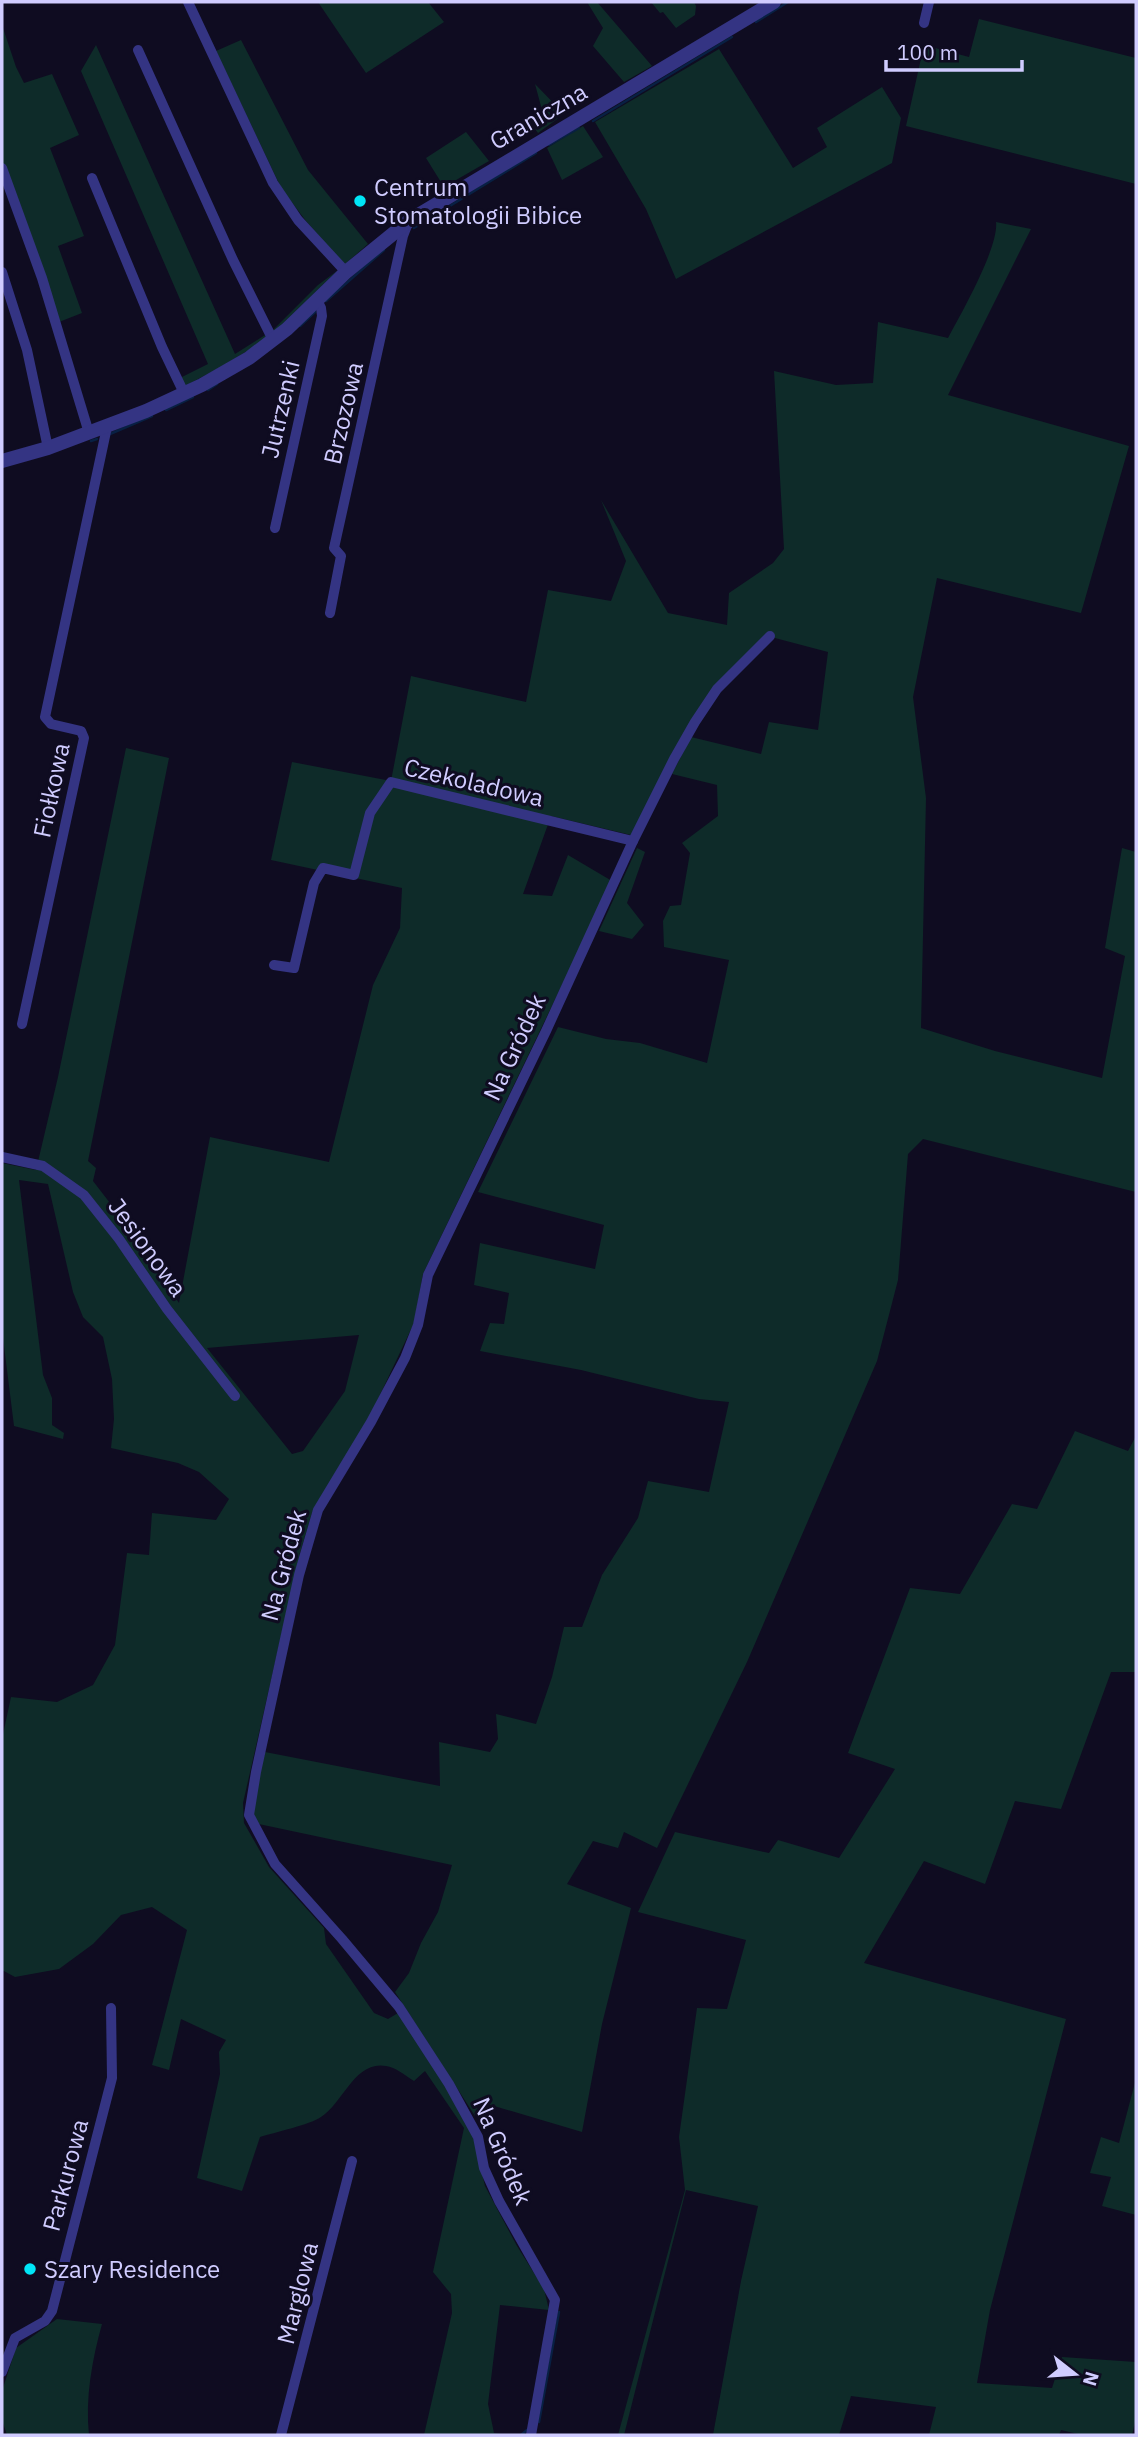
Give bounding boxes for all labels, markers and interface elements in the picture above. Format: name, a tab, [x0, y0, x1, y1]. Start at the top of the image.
scale bar	[886, 28, 1023, 72]
text: 100 m	[897, 38, 958, 66]
street label: Graniczna	[483, 75, 593, 157]
place label: Centrum Stomatologii Bibice	[374, 171, 582, 231]
marker: Centrum Stomatologii Bibice	[352, 193, 368, 209]
street label: Jutrzenki	[253, 357, 307, 461]
street label: Brzozowa	[316, 359, 370, 467]
street label: Fiołkowa	[25, 739, 77, 840]
street label: Czekoladowa	[401, 750, 547, 814]
street label: Na Gródek	[475, 988, 553, 1105]
street label: Jesionowa	[101, 1191, 195, 1303]
street label: Na Gródek	[253, 1505, 313, 1624]
street label: Na Gródek	[466, 2092, 540, 2210]
street label: Parkurowa	[35, 2115, 95, 2235]
street label: Marglowa	[269, 2238, 325, 2347]
place label: Szary Residence	[44, 2253, 220, 2285]
marker: Szary Residence	[22, 2261, 38, 2277]
north arrow	[1040, 2339, 1110, 2409]
text: N	[1078, 2369, 1105, 2389]

